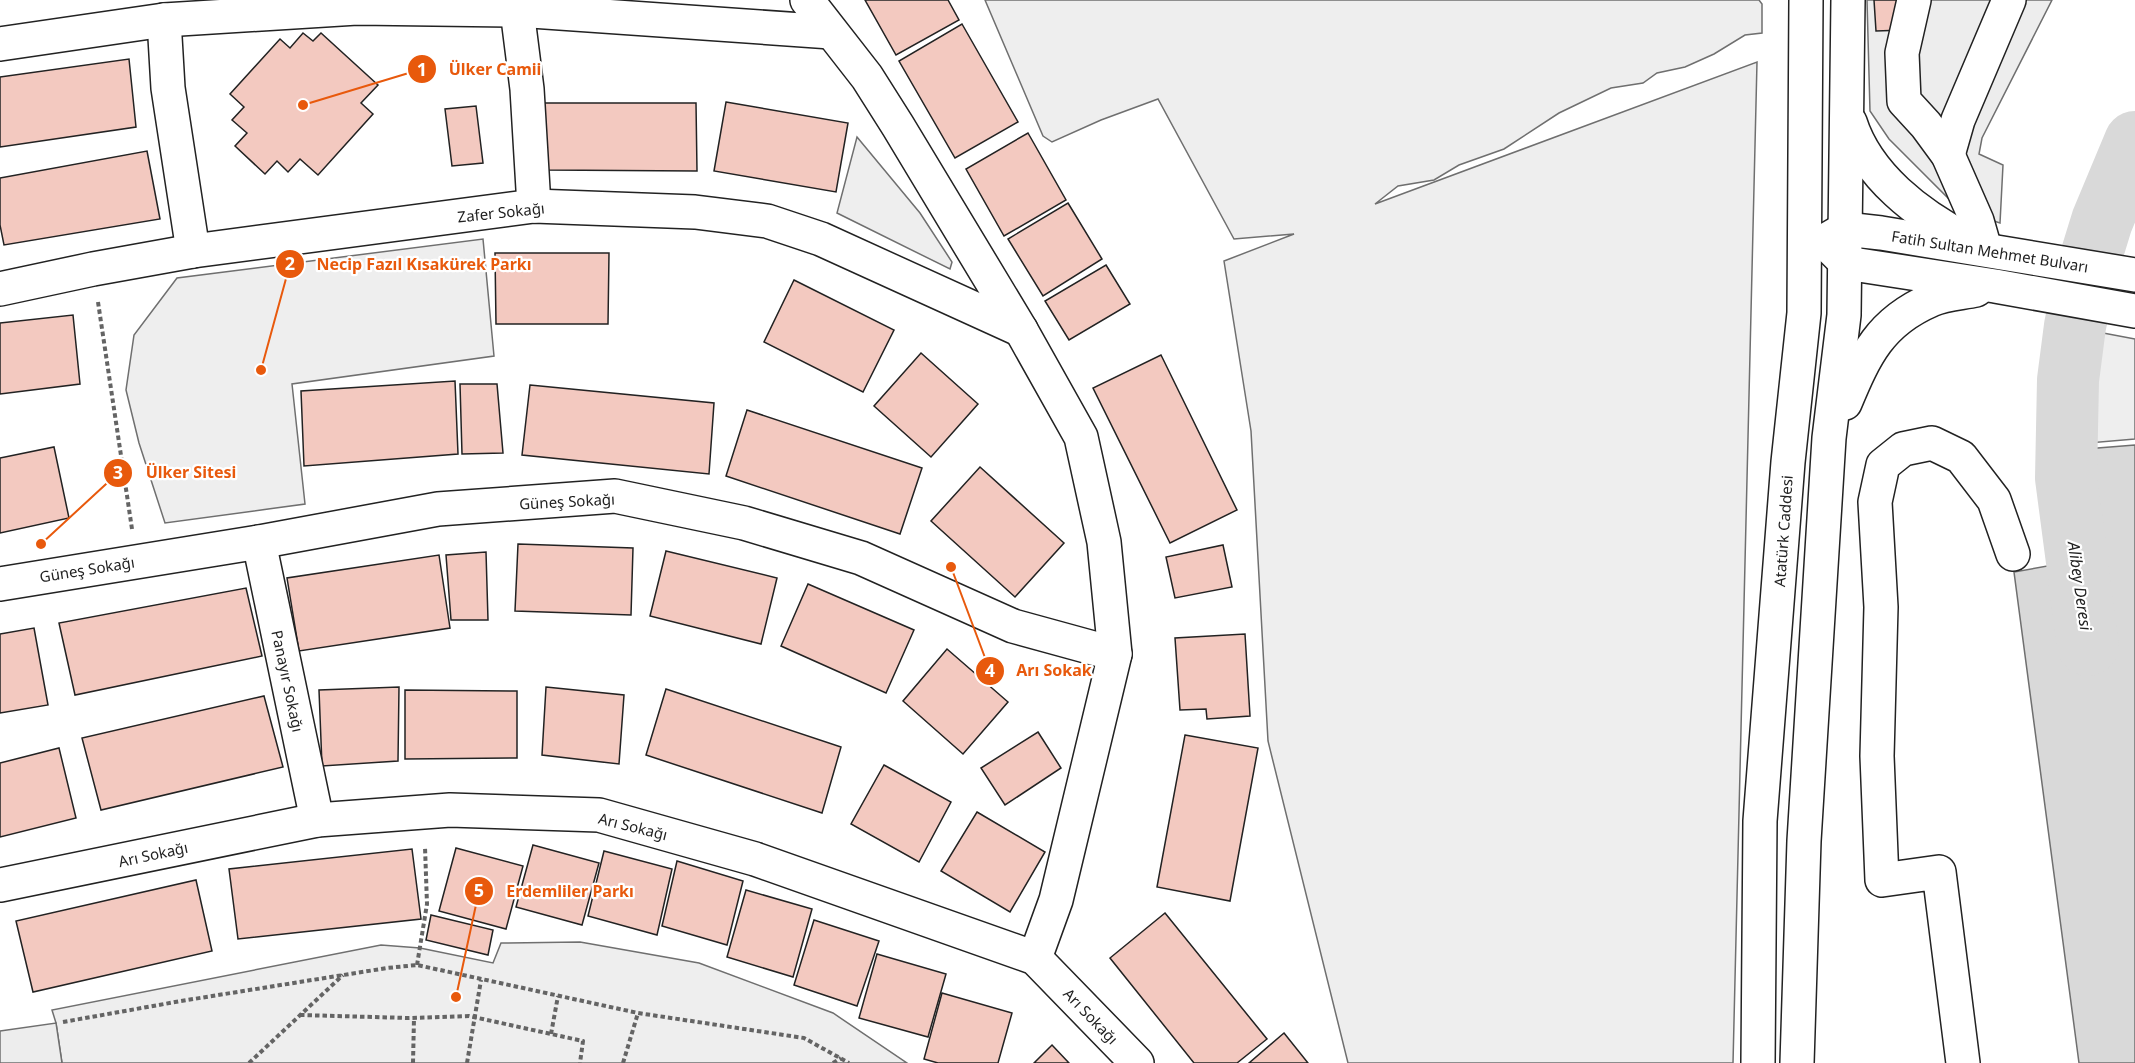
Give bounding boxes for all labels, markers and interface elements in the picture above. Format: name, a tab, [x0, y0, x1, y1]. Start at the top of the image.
callout: Ülker Camii	[407, 52, 553, 86]
text: 1	[417, 57, 427, 81]
text: Ülker Camii	[449, 58, 541, 80]
street label: Zafer Sokağı	[456, 197, 546, 227]
street label: Fatih Sultan Mehmet Bulvarı	[1890, 226, 2090, 276]
callout: Necip Fazıl Kısakürek Parkı	[275, 247, 544, 281]
text: 2	[285, 251, 295, 275]
text: Necip Fazıl Kısakürek Parkı	[316, 253, 532, 275]
callout: Ülker Sitesi	[103, 456, 248, 490]
text: 3	[113, 460, 123, 484]
text: Ülker Sitesi	[146, 461, 236, 483]
street label: Atatürk Caddesi	[1769, 474, 1797, 588]
street label: Güneş Sokağı	[519, 489, 615, 513]
water label: Alibey Deresi	[2063, 539, 2097, 633]
street label: Güneş Sokağı	[38, 552, 136, 586]
street label: Panayır Sokağı	[267, 628, 309, 734]
callout: Arı Sokak	[975, 654, 1104, 688]
text: 4	[985, 658, 995, 682]
text: Arı Sokak	[1016, 659, 1092, 681]
street label: Arı Sokağı	[596, 808, 670, 844]
street label: Arı Sokağı	[116, 837, 190, 871]
callout: Erdemliler Parkı	[464, 874, 646, 908]
text: 5	[474, 878, 484, 902]
text: Erdemliler Parkı	[506, 880, 634, 902]
street label: Arı Sokağı	[1059, 984, 1123, 1048]

